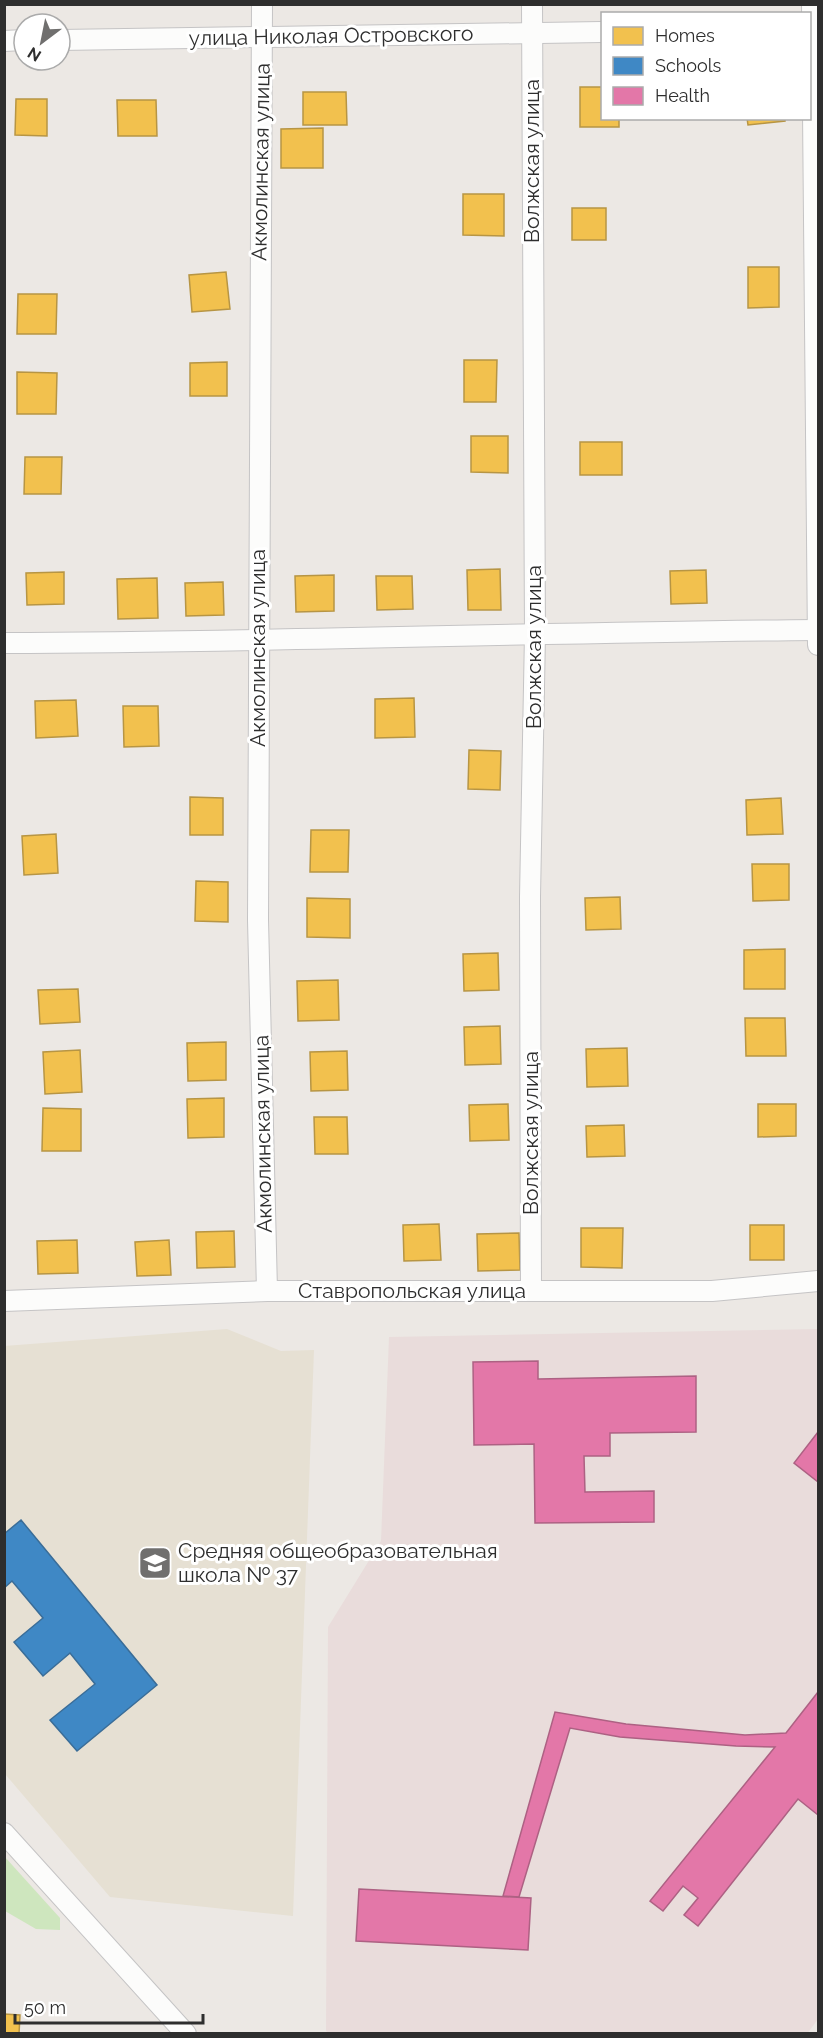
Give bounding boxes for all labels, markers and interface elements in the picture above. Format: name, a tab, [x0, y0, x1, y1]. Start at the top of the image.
north arrow	[12, 12, 72, 72]
legend	[601, 12, 811, 120]
street label: улица Николая Островского	[188, 21, 473, 50]
text: Homes	[655, 25, 715, 46]
text: N	[24, 43, 45, 66]
text: Schools	[655, 55, 722, 76]
street label: Акмолинская улица	[246, 63, 275, 261]
street label: Волжская улица	[519, 79, 544, 243]
text: Health	[655, 85, 710, 106]
street label: Акмолинская улица	[245, 549, 270, 747]
street label: Волжская улица	[521, 565, 546, 729]
street label: Акмолинская улица	[248, 1035, 277, 1233]
street label: Волжская улица	[518, 1051, 543, 1215]
street label: Ставропольская улица	[298, 1278, 526, 1303]
place label: Средняя общеобразовательная школа № 37	[178, 1538, 498, 1587]
school or university icon: Средняя общеобразовательная школа № 37	[137, 1545, 173, 1581]
scale bar	[15, 1987, 202, 2025]
text: 50 m	[24, 1997, 66, 2018]

